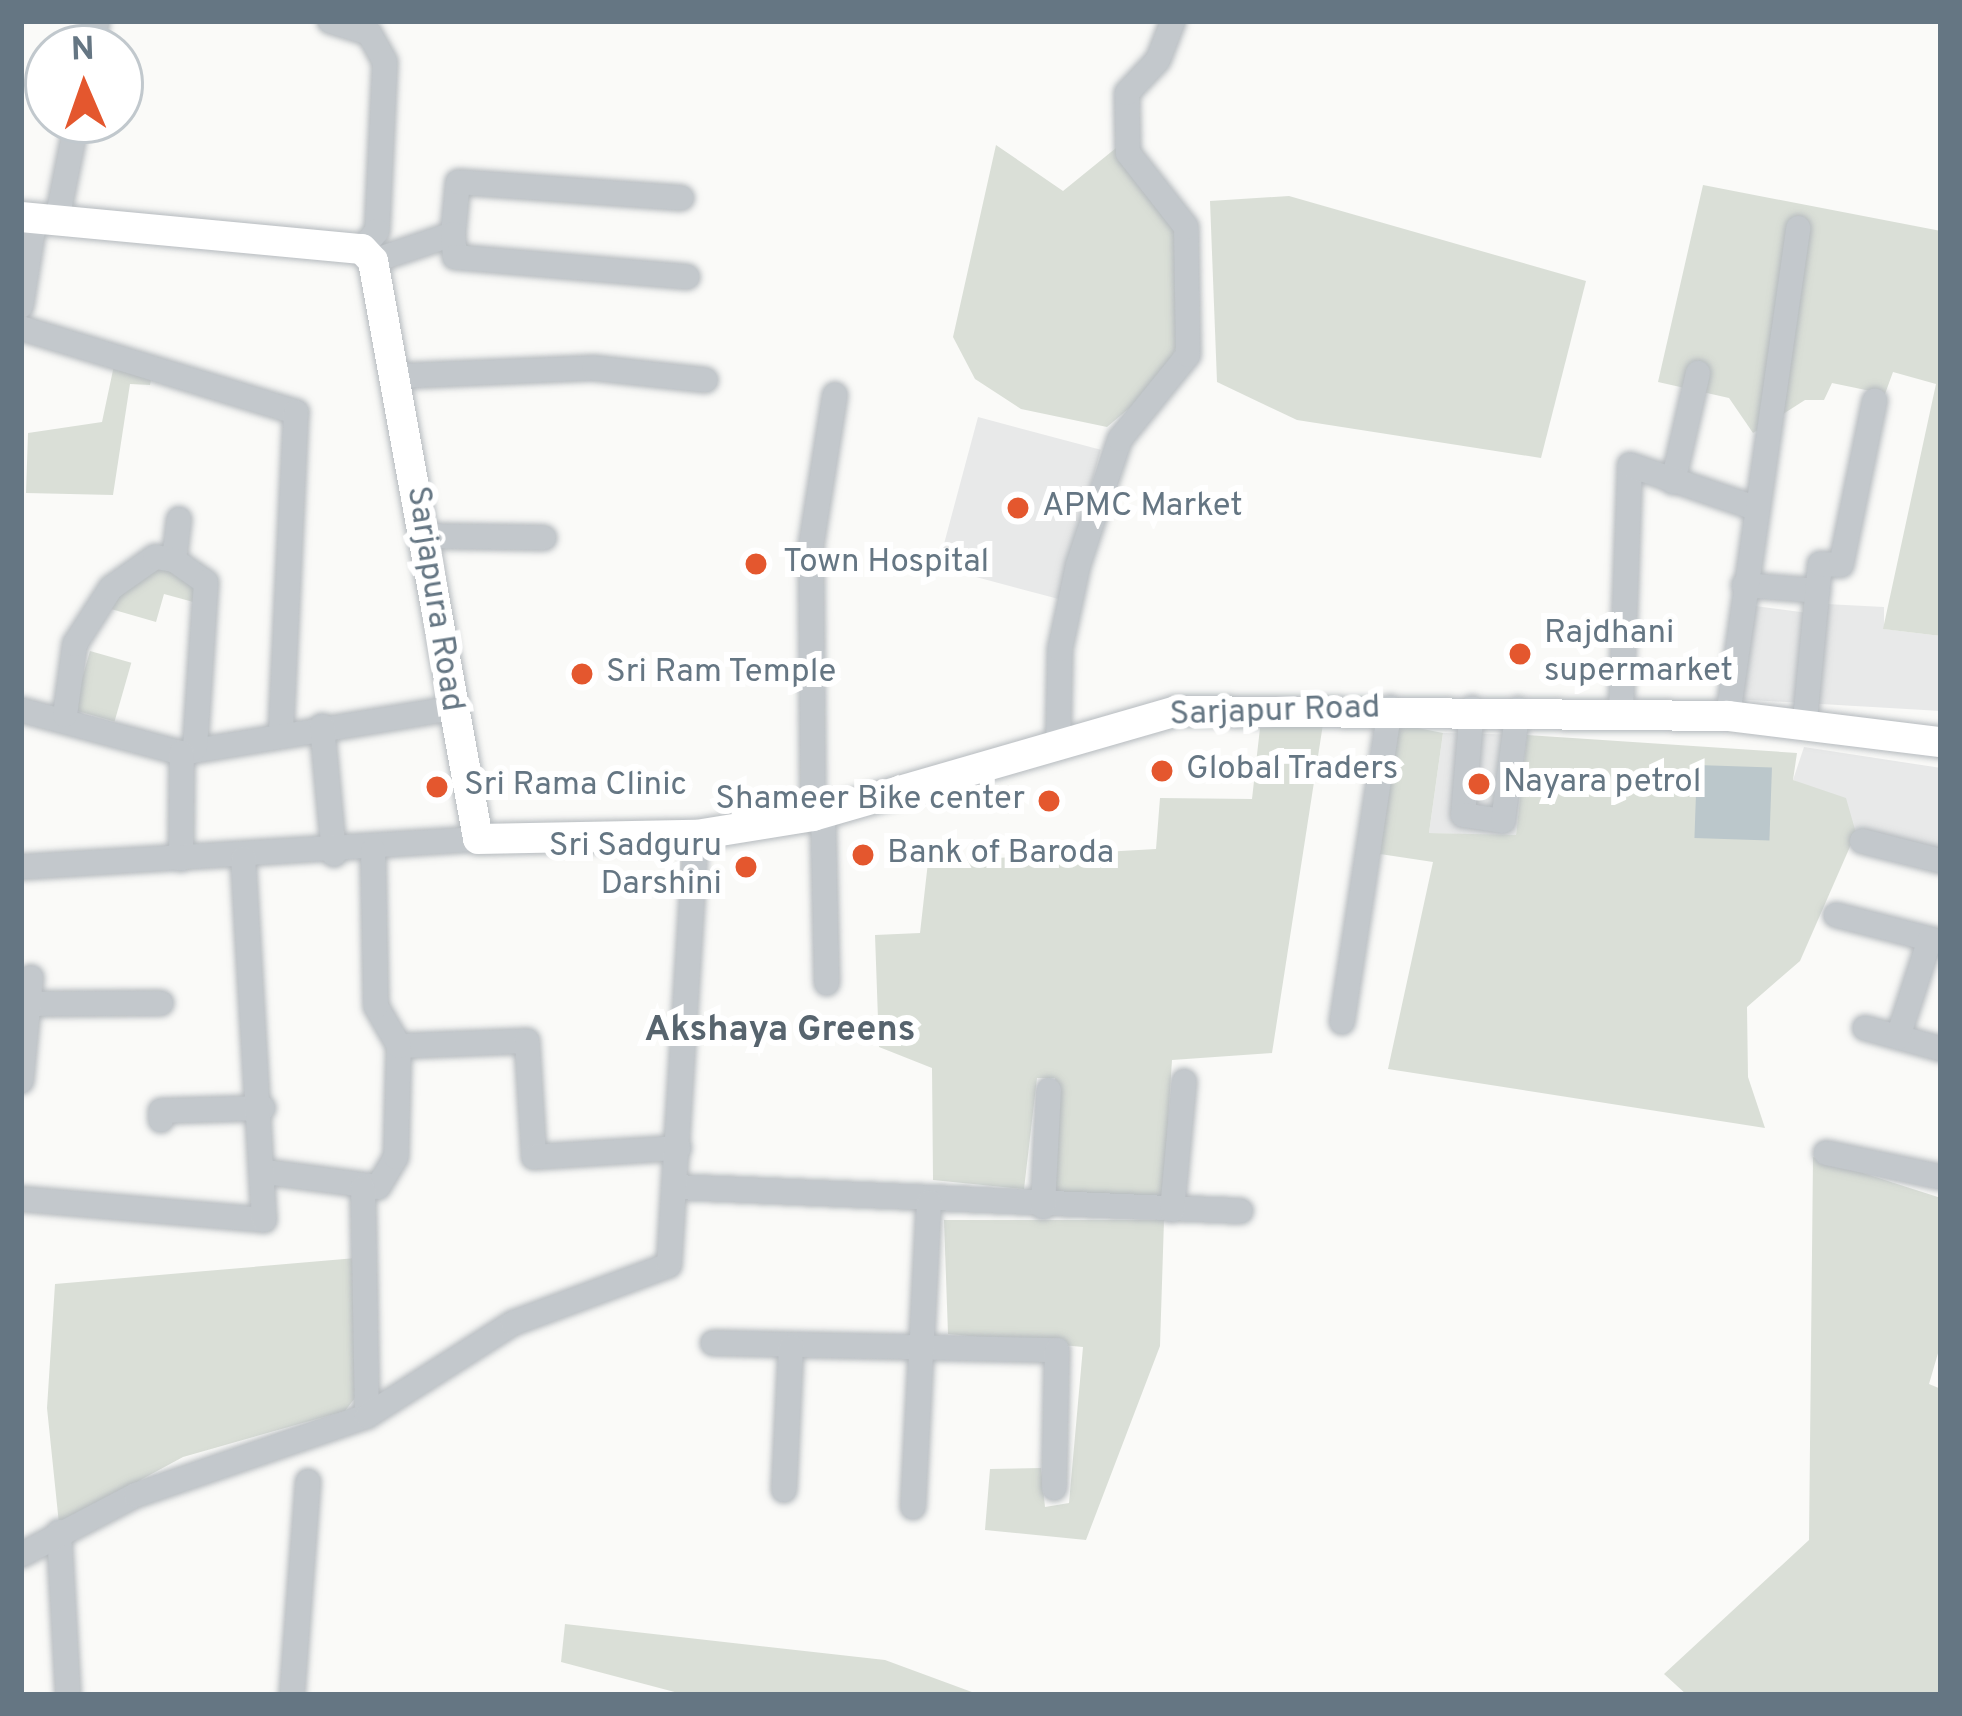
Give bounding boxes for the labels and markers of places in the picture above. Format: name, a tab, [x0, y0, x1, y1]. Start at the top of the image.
place label: APMC Market	[1042, 488, 1243, 528]
marker: APMC Market	[1005, 495, 1031, 521]
place label: Town Hospital	[783, 544, 989, 584]
marker: Town Hospital	[740, 548, 772, 580]
place label: Rajdhani supermarket	[1544, 615, 1733, 693]
marker: Rajdhani supermarket	[1507, 641, 1533, 667]
place label: Sri Ram Temple	[606, 654, 837, 694]
marker: Sri Ram Temple	[569, 661, 595, 687]
place label: Global Traders	[1186, 751, 1400, 791]
marker: Global Traders	[1149, 758, 1175, 784]
place label: Nayara petrol	[1503, 764, 1701, 804]
place label: Sri Rama Clinic	[464, 767, 687, 807]
marker: Sri Rama Clinic	[421, 771, 453, 803]
marker: Nayara petrol	[1466, 771, 1492, 797]
place label: Shameer Bike center	[715, 781, 1025, 821]
marker: Shameer Bike center	[1036, 788, 1062, 814]
place label: Sri Sadguru Darshini	[549, 828, 722, 906]
place label: Bank of Baroda	[887, 835, 1114, 875]
marker: Bank of Baroda	[850, 842, 876, 868]
marker: Sri Sadguru Darshini	[733, 854, 759, 880]

